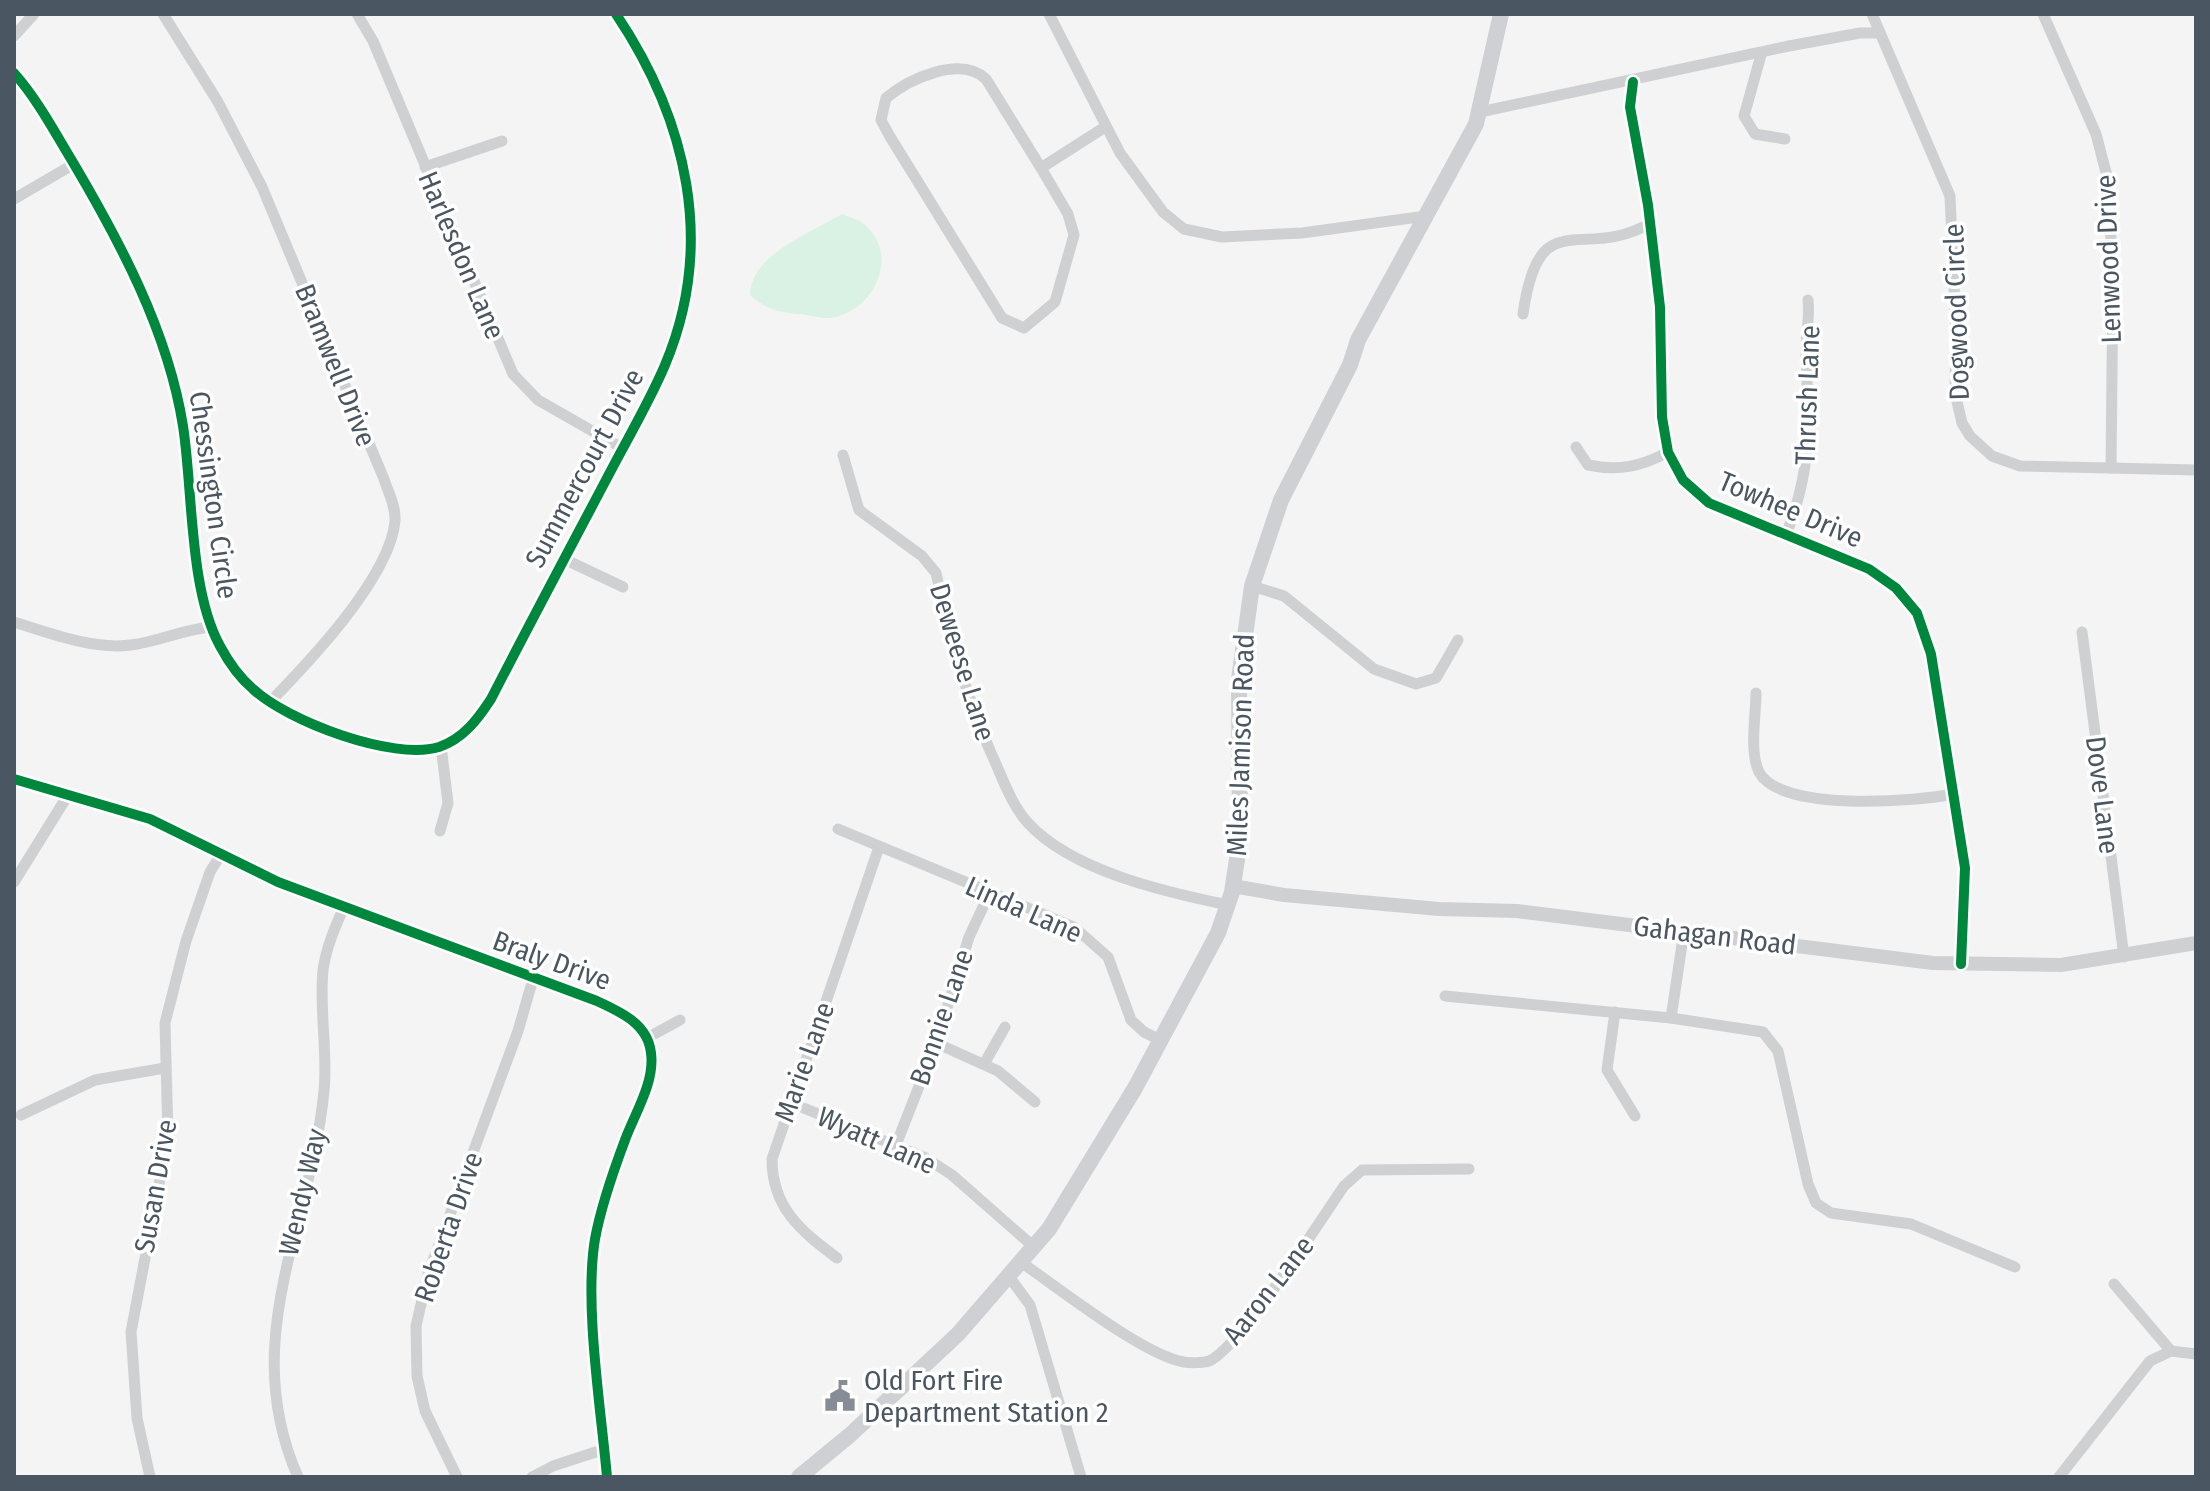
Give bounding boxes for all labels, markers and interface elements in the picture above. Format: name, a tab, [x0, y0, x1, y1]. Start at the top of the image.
street label: Harlesdon Lane	[411, 166, 512, 344]
street label: Lenwood Drive	[2089, 174, 2128, 344]
street label: Dogwood Circle	[1937, 223, 1976, 401]
street label: Bramwell Drive	[288, 279, 383, 451]
street label: Thrush Lane	[1789, 325, 1826, 466]
street label: Summercourt Drive	[518, 363, 651, 573]
street label: Chessington Circle	[183, 389, 244, 601]
street label: Towhee Drive	[1714, 464, 1868, 554]
street label: Deweese Lane	[923, 579, 1002, 745]
street label: Miles Jamison Road	[1220, 633, 1261, 857]
street label: Dove Lane	[2079, 734, 2126, 856]
street label: Linda Lane	[960, 869, 1087, 950]
street label: Gahagan Road	[1632, 909, 1798, 962]
street label: Braly Drive	[488, 924, 615, 997]
street label: Bonnie Lane	[903, 945, 980, 1089]
street label: Marie Lane	[768, 998, 841, 1127]
street label: Wyatt Lane	[812, 1100, 941, 1181]
street label: Susan Drive	[128, 1117, 183, 1255]
street label: Wendy Way	[272, 1125, 333, 1259]
street label: Roberta Drive	[407, 1148, 490, 1307]
street label: Aaron Lane	[1216, 1230, 1321, 1351]
place label: Old Fort Fire Department Station 2	[864, 1364, 1108, 1429]
public building icon: Old Fort Fire Department Station 2	[823, 1379, 857, 1413]

